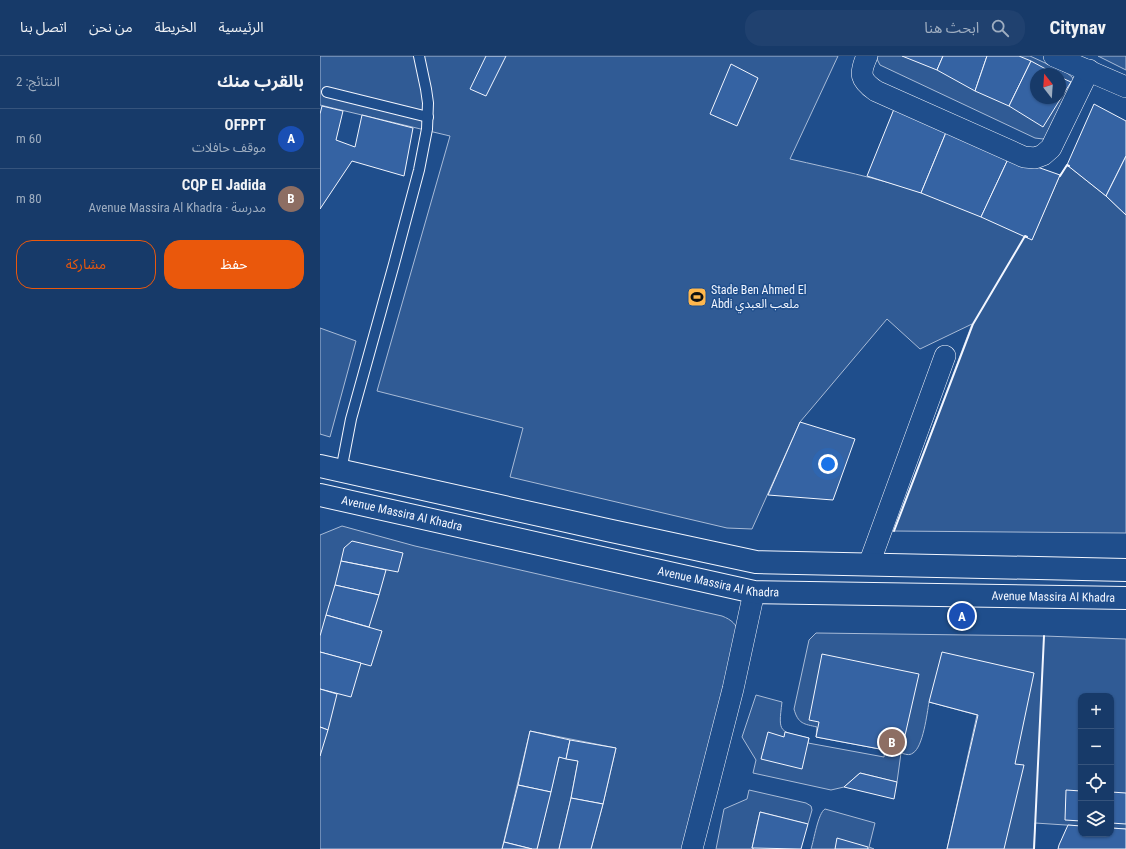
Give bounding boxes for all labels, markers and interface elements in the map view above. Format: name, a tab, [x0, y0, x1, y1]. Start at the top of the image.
search box	[745, 10, 1025, 46]
text: Citynav	[1049, 16, 1106, 39]
icon: search	[989, 17, 1011, 39]
text: اتصل بنا	[20, 19, 67, 35]
text: من نحن	[89, 19, 133, 35]
text: الخريطة	[155, 19, 197, 35]
text: الرئيسية	[219, 19, 264, 35]
text: ابحث هنا	[924, 19, 979, 37]
north arrow	[1030, 68, 1066, 104]
text: بالقرب منك	[217, 71, 304, 91]
text: النتائج: 2	[16, 74, 60, 89]
text: OFPPT	[225, 116, 266, 134]
text: 60 m	[16, 131, 42, 146]
text: A	[287, 131, 295, 146]
text: موقف حافلات	[192, 140, 266, 155]
text: CQP El Jadida	[182, 176, 266, 194]
text: 80 m	[16, 191, 42, 206]
text: B	[287, 191, 295, 206]
text: مدرسة · Avenue Massira Al Khadra	[89, 200, 266, 215]
button: مشاركة	[16, 240, 156, 289]
button: حفظ	[164, 240, 304, 289]
place label: Stade Ben Ahmed El Abdi ملعب العبدي	[711, 283, 806, 314]
sports icon: Stade Ben Ahmed El Abdi ملعب العبدي	[686, 286, 708, 308]
your location	[818, 454, 838, 474]
street label: Avenue Massira Al Khadra	[340, 493, 464, 534]
street label: Avenue Massira Al Khadra	[656, 564, 779, 599]
street label: Avenue Massira Al Khadra	[991, 589, 1115, 605]
pin: A	[949, 601, 975, 631]
map controls	[1078, 693, 1114, 837]
button: +	[1078, 693, 1114, 729]
pin: B	[879, 727, 905, 757]
button: −	[1078, 729, 1114, 765]
button: locate	[1078, 765, 1114, 801]
button: layers	[1078, 801, 1114, 837]

